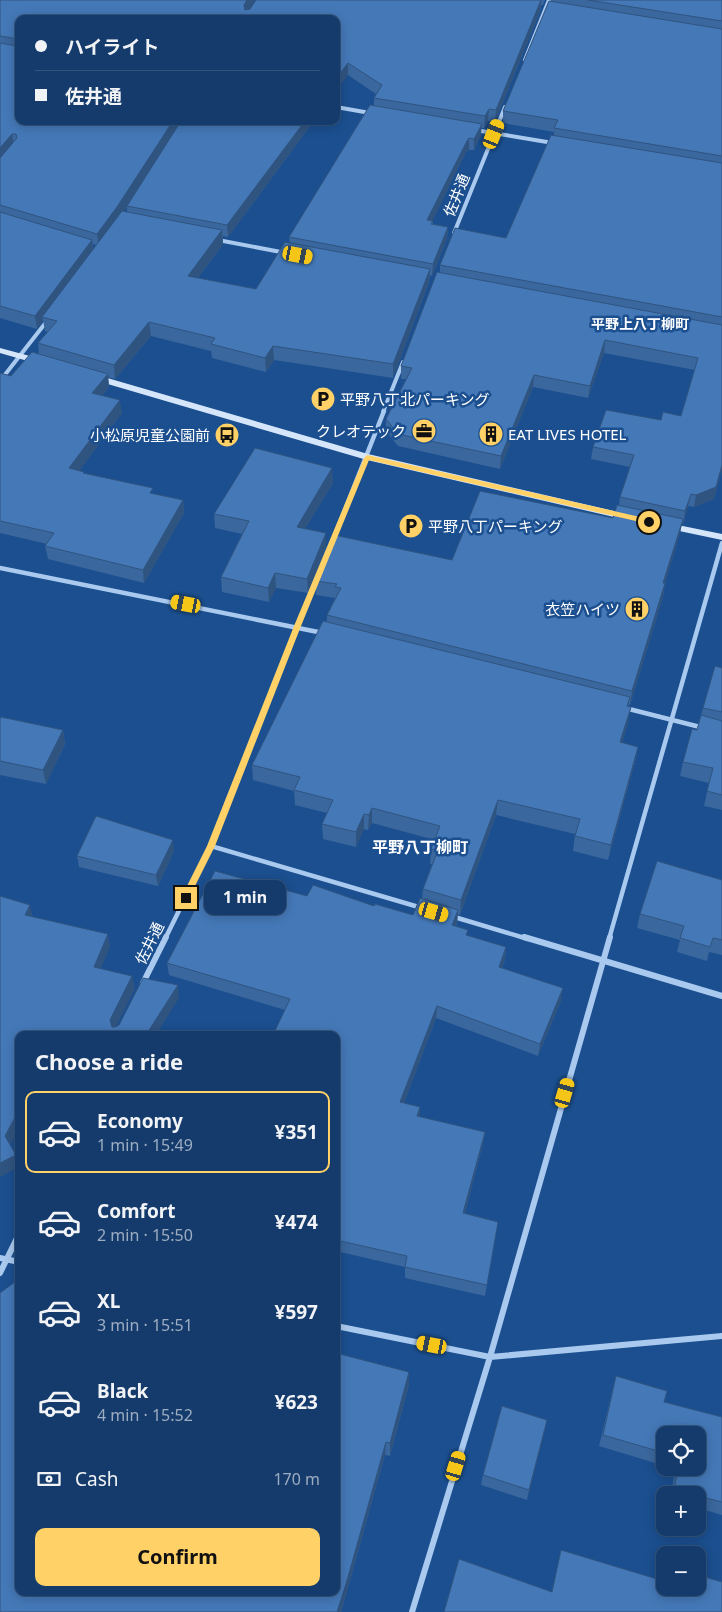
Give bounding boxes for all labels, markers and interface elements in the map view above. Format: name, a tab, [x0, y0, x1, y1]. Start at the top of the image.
text: ハイライト	[65, 34, 160, 60]
text: 佐井通	[65, 83, 122, 109]
car	[481, 117, 506, 151]
street label: 佐井通	[438, 170, 474, 220]
car	[281, 245, 314, 265]
district label: 平野上八丁柳町	[591, 314, 689, 333]
parking icon: 平野八丁北パーキング	[310, 386, 336, 412]
place label: 平野八丁北パーキング	[340, 389, 490, 409]
office icon: クレオテック	[411, 418, 437, 444]
place label: クレオテック	[316, 421, 406, 441]
building icon: EAT LIVES HOTEL	[478, 421, 504, 447]
bus stop icon: 小松原児童公園前	[214, 422, 240, 448]
place label: EAT LIVES HOTEL	[508, 424, 627, 444]
place label: 小松原児童公園前	[90, 425, 210, 445]
route start	[638, 511, 660, 533]
parking icon: 平野八丁パーキング	[398, 513, 424, 539]
place label: 平野八丁パーキング	[428, 516, 563, 536]
car	[169, 594, 202, 614]
building icon: 衣笠ハイツ	[624, 596, 650, 622]
place label: 衣笠ハイツ	[545, 599, 620, 619]
district label: 平野八丁柳町	[372, 836, 468, 858]
callout: 1 min	[204, 880, 286, 916]
text: 1 min	[223, 886, 267, 908]
route end	[175, 887, 197, 909]
car	[417, 901, 450, 923]
street label: 佐井通	[130, 918, 168, 968]
text: Choose a ride	[35, 1046, 183, 1076]
car	[553, 1077, 576, 1109]
text: Economy	[97, 1108, 183, 1134]
icon: car	[37, 1110, 82, 1155]
text: ¥351	[275, 1119, 318, 1145]
text: 1 min · 15:49	[97, 1134, 193, 1156]
text: Comfort	[97, 1198, 176, 1224]
icon: car	[37, 1200, 82, 1245]
text: ¥474	[275, 1209, 318, 1235]
text: 2 min · 15:50	[97, 1224, 193, 1246]
text: XL	[97, 1288, 120, 1314]
icon: car	[37, 1290, 82, 1335]
text: ¥597	[275, 1299, 318, 1325]
text: 3 min · 15:51	[97, 1314, 193, 1336]
car	[415, 1335, 448, 1355]
text: Black	[97, 1378, 148, 1404]
icon: car	[37, 1380, 82, 1425]
text: ¥623	[275, 1389, 318, 1415]
text: 4 min · 15:52	[97, 1404, 193, 1426]
map controls	[656, 1426, 706, 1596]
button: locate	[656, 1426, 706, 1476]
car	[444, 1449, 467, 1483]
icon: cash	[35, 1465, 63, 1493]
text: Cash	[75, 1466, 119, 1492]
text: 170 m	[273, 1468, 320, 1490]
button: +	[656, 1486, 706, 1536]
button: Confirm	[35, 1528, 320, 1586]
button: −	[656, 1546, 706, 1596]

